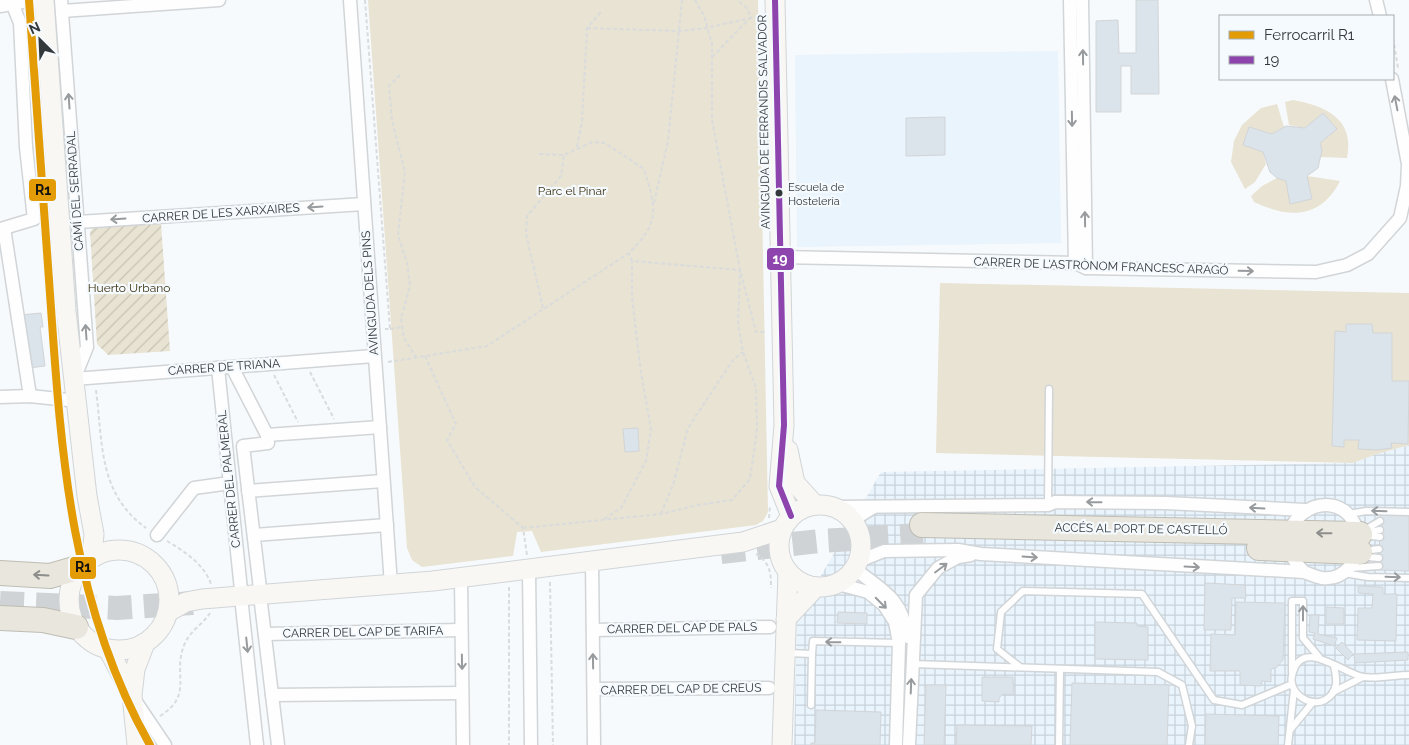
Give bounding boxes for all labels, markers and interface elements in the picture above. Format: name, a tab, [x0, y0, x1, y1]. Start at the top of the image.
street label: AVINGUDA DE FERRANDIS SALVADOR	[755, 14, 773, 229]
north arrow	[15, 15, 65, 65]
legend	[1219, 15, 1394, 80]
text: N	[27, 19, 43, 38]
text: Ferrocarril R1	[1264, 26, 1355, 44]
one-way arrow	[1078, 49, 1087, 65]
text: 19	[1264, 51, 1279, 69]
one-way arrow	[64, 93, 73, 109]
one-way arrow	[1391, 96, 1401, 112]
one-way arrow	[1067, 110, 1077, 126]
street label: CAMÍ DEL SERRADAL	[64, 131, 86, 251]
line badge: R1	[28, 178, 57, 202]
place label: Escuela de Hostelería	[788, 181, 845, 208]
text: R1	[35, 182, 51, 198]
park label: Parc el Pinar	[538, 184, 607, 198]
marker: Escuela de Hostelería	[774, 188, 784, 198]
street label: CARRER DE LES XARXAIRES	[142, 201, 300, 225]
one-way arrow	[308, 203, 324, 212]
one-way arrow	[1081, 211, 1090, 227]
one-way arrow	[111, 215, 127, 224]
street label: AVINGUDA DELS PINS	[359, 230, 381, 356]
line badge: 19	[766, 247, 795, 271]
text: 19	[772, 251, 788, 267]
street label: CARRER DE L'ASTRÒNOM FRANCESC ARAGÓ	[973, 255, 1229, 277]
one-way arrow	[1237, 266, 1253, 276]
park label: Huerto Urbano	[88, 281, 170, 295]
one-way arrow	[81, 325, 91, 341]
street label: CARRER DE TRIANA	[167, 356, 281, 378]
street label: CARRER DEL PALMERAL	[215, 409, 243, 549]
one-way arrow	[1087, 497, 1103, 507]
one-way arrow	[1249, 503, 1265, 512]
one-way arrow	[1371, 506, 1388, 516]
street label: ACCÉS AL PORT DE CASTELLÓ	[1054, 520, 1228, 538]
one-way arrow	[1317, 528, 1333, 538]
one-way arrow	[1021, 553, 1037, 562]
line badge: R1	[69, 556, 97, 580]
text: R1	[75, 559, 91, 575]
one-way arrow	[934, 563, 947, 574]
one-way arrow	[1184, 563, 1200, 572]
one-way arrow	[33, 570, 50, 580]
one-way arrow	[1384, 572, 1400, 582]
one-way arrow	[875, 597, 887, 609]
one-way arrow	[1298, 605, 1308, 622]
street label: CARRER DEL CAP DE PALS	[607, 620, 757, 636]
street label: CARRER DEL CAP DE TARIFA	[283, 624, 443, 640]
one-way arrow	[242, 637, 251, 653]
one-way arrow	[825, 637, 841, 646]
one-way arrow	[457, 653, 467, 669]
one-way arrow	[588, 654, 598, 670]
one-way arrow	[906, 678, 915, 694]
street label: CARRER DEL CAP DE CREUS	[600, 681, 762, 697]

